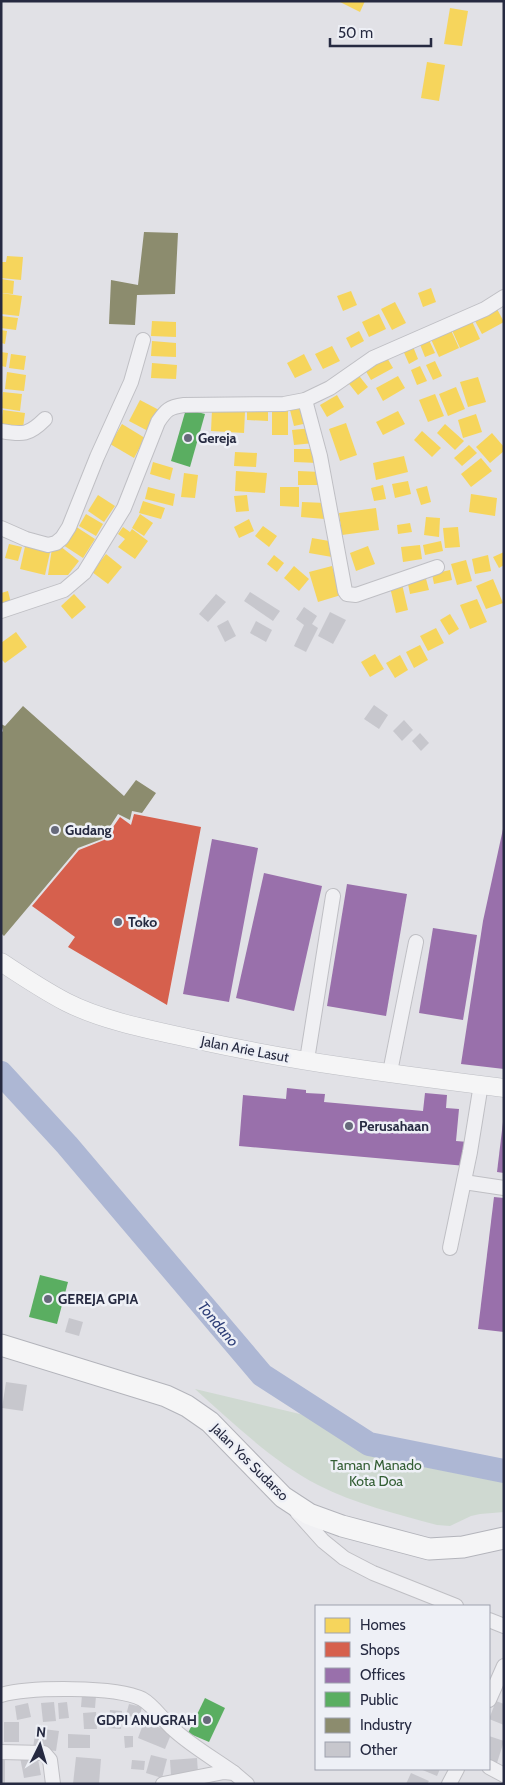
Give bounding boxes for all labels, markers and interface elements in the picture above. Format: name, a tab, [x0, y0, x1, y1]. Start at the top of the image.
scale bar	[330, 15, 431, 47]
text: 50 m	[338, 24, 373, 42]
place label: Gereja	[198, 429, 236, 447]
marker: Gereja	[182, 432, 194, 444]
place label: Gudang	[65, 821, 112, 839]
marker: Gudang	[49, 824, 61, 836]
place label: Toko	[128, 913, 157, 931]
marker: Toko	[112, 916, 124, 928]
street label: Jalan Arie Lasut	[199, 1031, 291, 1066]
place label: Perusahaan	[359, 1117, 429, 1135]
marker: Perusahaan	[343, 1120, 355, 1132]
place label: GEREJA GPIA	[58, 1290, 138, 1308]
marker: GEREJA GPIA	[42, 1293, 54, 1305]
water label: Tondano	[194, 1298, 242, 1350]
street label: Jalan Yos Sudarso	[207, 1419, 293, 1505]
park label: Taman Manado Kota Doa	[330, 1456, 422, 1490]
legend	[315, 1605, 490, 1770]
text: Homes	[360, 1616, 406, 1634]
text: Shops	[360, 1641, 400, 1659]
text: Offices	[360, 1666, 405, 1684]
text: Public	[360, 1691, 398, 1709]
place label: GDPI ANUGRAH	[96, 1711, 197, 1729]
marker: GDPI ANUGRAH	[201, 1714, 213, 1726]
text: Industry	[360, 1716, 412, 1734]
north arrow	[15, 1720, 65, 1770]
text: N	[35, 1723, 47, 1741]
text: Other	[360, 1741, 397, 1759]

